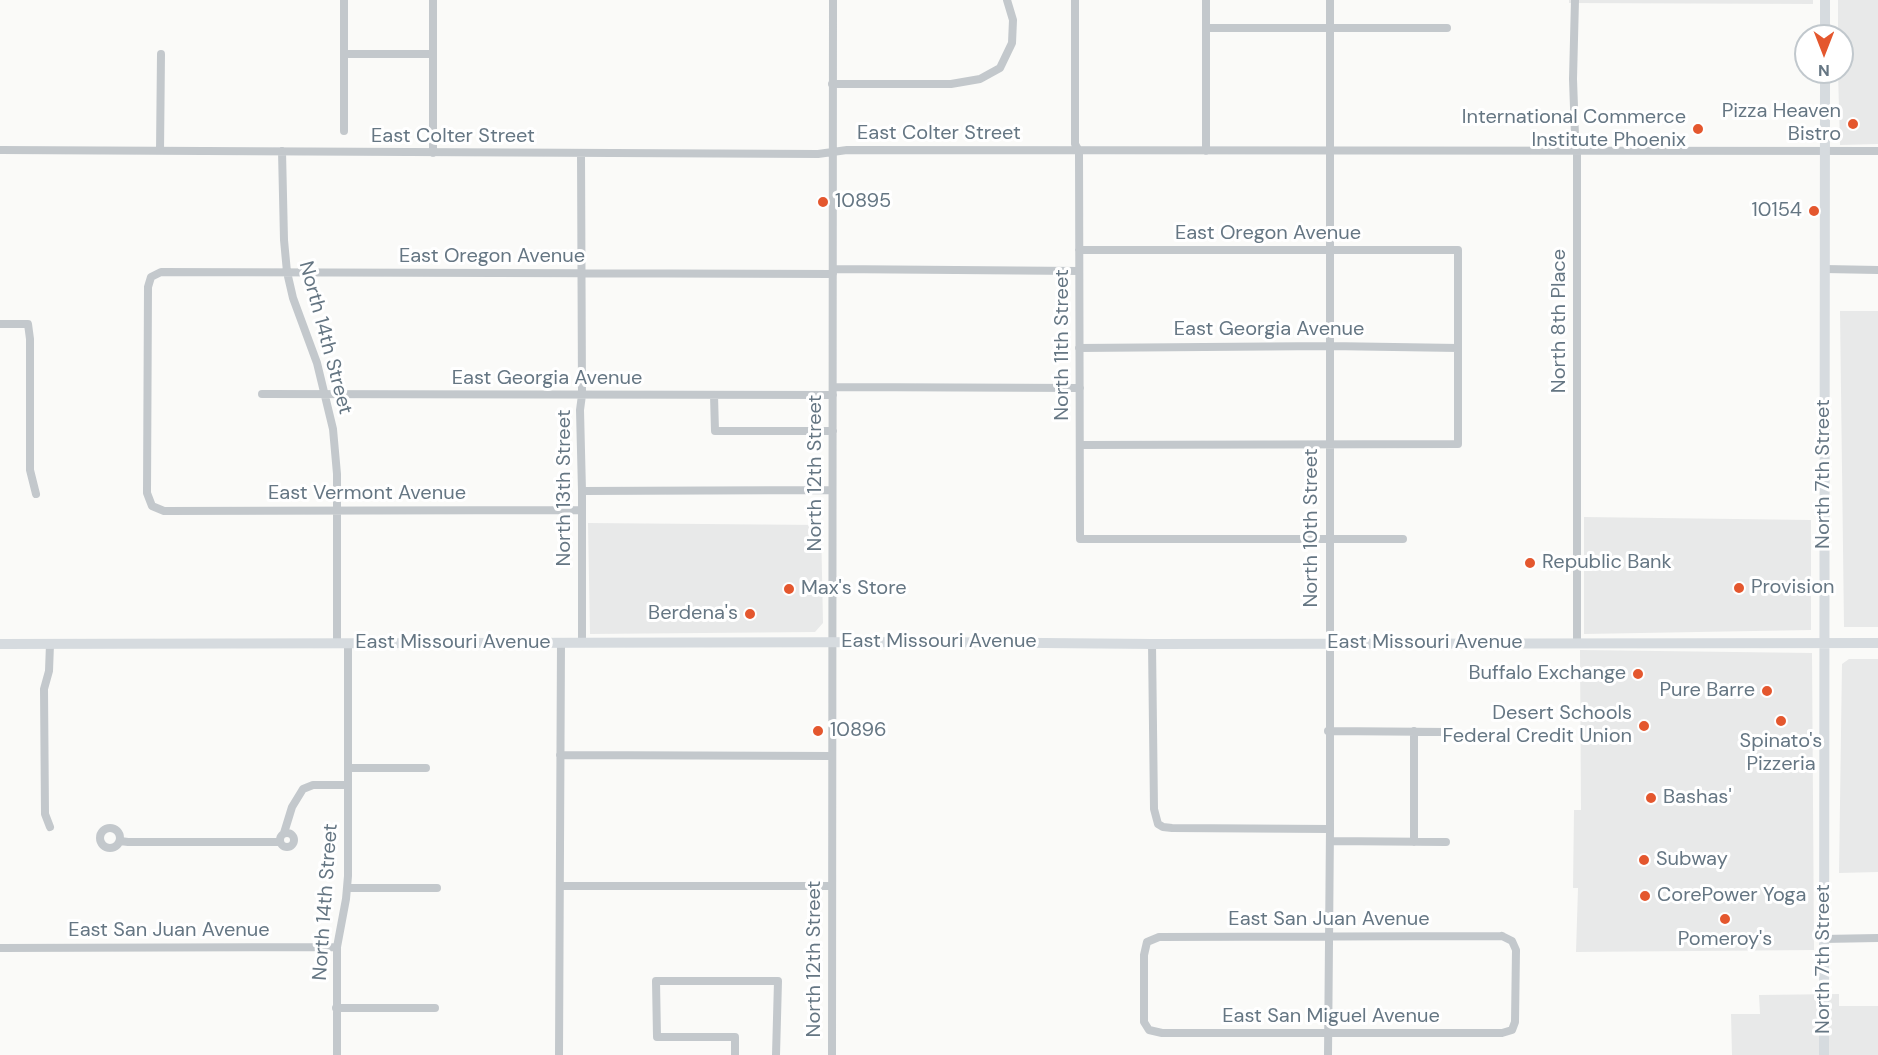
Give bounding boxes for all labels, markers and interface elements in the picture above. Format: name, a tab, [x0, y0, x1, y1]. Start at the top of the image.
north arrow	[1794, 24, 1854, 84]
text: N	[1818, 60, 1830, 81]
place label: Pizza Heaven Bistro	[1722, 100, 1841, 147]
place label: International Commerce Institute Phoenix	[1462, 106, 1686, 153]
marker: Pizza Heaven Bistro	[1846, 117, 1860, 131]
street label: East Colter Street	[857, 122, 1021, 146]
marker: International Commerce Institute Phoenix	[1691, 122, 1705, 136]
street label: East Colter Street	[371, 125, 535, 149]
place label: 10895	[835, 190, 891, 214]
marker: 10895	[816, 195, 830, 209]
place label: 10154	[1752, 199, 1802, 223]
marker: 10154	[1807, 204, 1821, 218]
street label: East Oregon Avenue	[1175, 222, 1361, 246]
street label: East Oregon Avenue	[399, 245, 585, 269]
street label: North 8th Place	[1548, 249, 1572, 393]
street label: North 14th Street	[293, 259, 357, 417]
street label: North 11th Street	[1051, 269, 1075, 421]
street label: East Georgia Avenue	[1174, 318, 1364, 342]
street label: East Georgia Avenue	[452, 367, 642, 391]
street label: North 12th Street	[804, 395, 828, 551]
street label: North 7th Street	[1812, 399, 1836, 549]
street label: North 13th Street	[553, 409, 577, 567]
street label: North 10th Street	[1300, 449, 1324, 607]
street label: East Vermont Avenue	[268, 482, 466, 506]
place label: Republic Bank	[1542, 551, 1672, 575]
marker: Republic Bank	[1523, 556, 1537, 570]
place label: Provision	[1751, 576, 1834, 600]
place label: Max's Store	[801, 577, 907, 601]
marker: Provision	[1732, 581, 1746, 595]
marker: Max's Store	[782, 582, 796, 596]
place label: Berdena's	[648, 602, 738, 626]
marker: Berdena's	[743, 607, 757, 621]
street label: East Missouri Avenue	[841, 630, 1037, 654]
street label: East Missouri Avenue	[355, 631, 551, 655]
street label: East Missouri Avenue	[1327, 631, 1523, 655]
place label: Buffalo Exchange	[1469, 662, 1626, 686]
marker: Buffalo Exchange	[1631, 667, 1645, 681]
place label: Pure Barre	[1660, 679, 1755, 703]
marker: Pure Barre	[1760, 684, 1774, 698]
place label: Desert Schools Federal Credit Union	[1442, 702, 1632, 749]
marker: Spinato's Pizzeria	[1774, 714, 1788, 728]
place label: 10896	[830, 719, 887, 743]
marker: Desert Schools Federal Credit Union	[1637, 719, 1651, 733]
marker: 10896	[811, 724, 825, 738]
place label: Spinato's Pizzeria	[1740, 730, 1822, 777]
place label: Bashas'	[1663, 786, 1732, 810]
marker: Bashas'	[1644, 791, 1658, 805]
street label: North 14th Street	[309, 823, 343, 981]
place label: Subway	[1656, 848, 1728, 872]
marker: Subway	[1637, 853, 1651, 867]
street label: North 12th Street	[803, 881, 827, 1037]
place label: CorePower Yoga	[1657, 884, 1806, 908]
street label: North 7th Street	[1812, 884, 1836, 1034]
marker: CorePower Yoga	[1638, 889, 1652, 903]
street label: East San Juan Avenue	[1228, 908, 1430, 932]
marker: Pomeroy's	[1718, 912, 1732, 926]
street label: East San Juan Avenue	[68, 919, 270, 943]
place label: Pomeroy's	[1678, 928, 1772, 952]
street label: East San Miguel Avenue	[1222, 1005, 1440, 1029]

